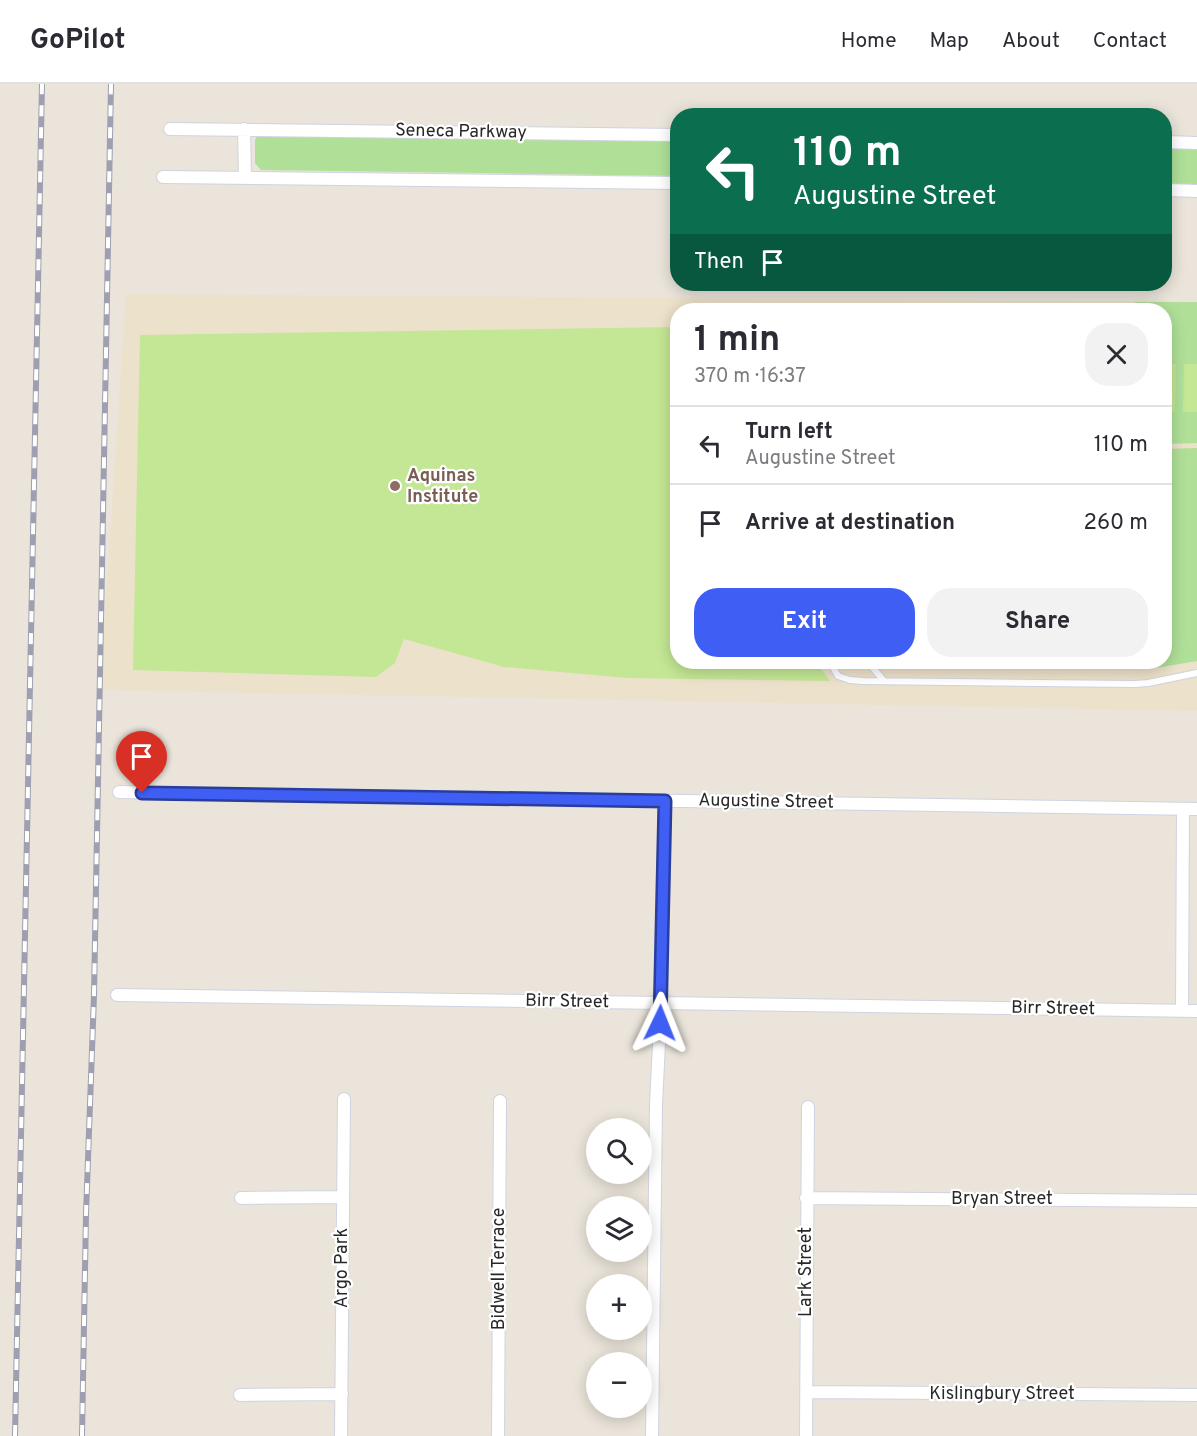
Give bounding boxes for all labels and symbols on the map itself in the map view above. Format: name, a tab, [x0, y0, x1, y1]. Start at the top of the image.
street label: Seneca Parkway	[395, 119, 527, 145]
place label: Aquinas Institute	[407, 465, 478, 509]
marker: Aquinas Institute	[388, 479, 402, 493]
pin	[116, 731, 167, 793]
street label: Augustine Street	[698, 789, 834, 815]
street label: Birr Street	[525, 990, 609, 1014]
position arrow	[628, 991, 692, 1055]
street label: Birr Street	[1011, 997, 1095, 1021]
street label: Bryan Street	[951, 1188, 1053, 1211]
street label: Bidwell Terrace	[488, 1208, 511, 1330]
street label: Lark Street	[795, 1227, 818, 1317]
street label: Argo Park	[331, 1228, 354, 1308]
street label: Kislingbury Street	[929, 1383, 1075, 1406]

